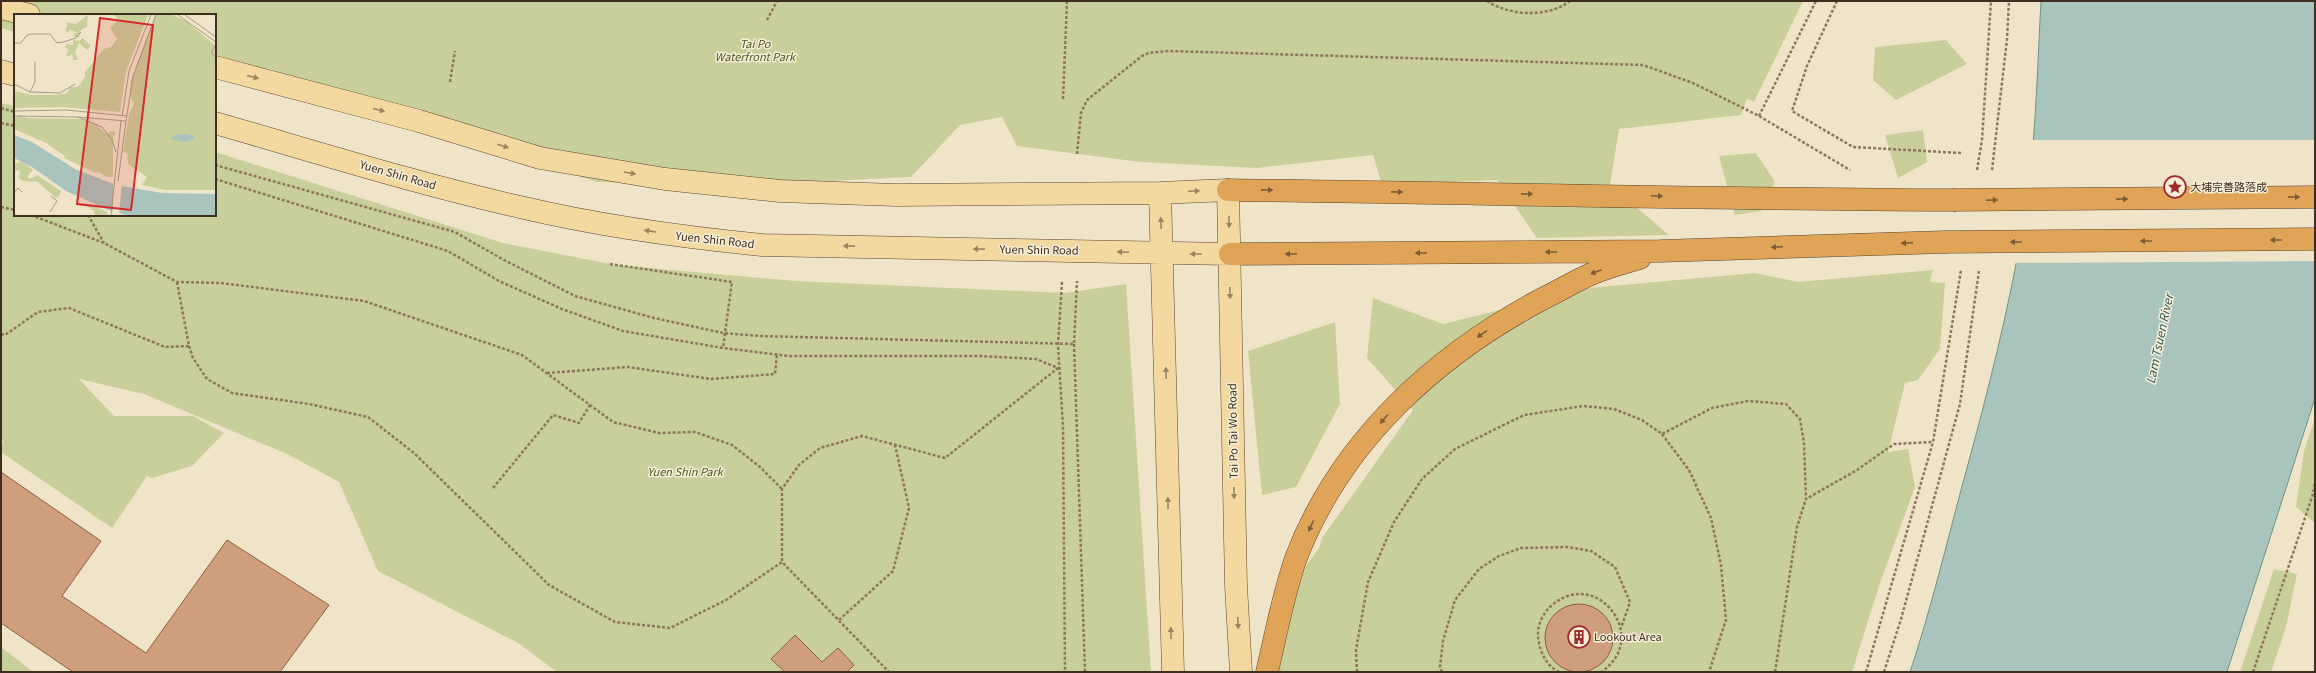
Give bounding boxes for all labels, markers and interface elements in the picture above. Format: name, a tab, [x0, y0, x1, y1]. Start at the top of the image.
inset map	[14, 14, 216, 216]
park label: Tai Po Waterfront Park	[715, 35, 797, 64]
one-way arrow	[247, 74, 259, 80]
one-way arrow	[372, 107, 385, 113]
one-way arrow	[497, 144, 509, 150]
street label: Yuen Shin Road	[357, 155, 438, 193]
one-way arrow	[624, 170, 636, 176]
place icon: 大埔完善路落成	[2162, 174, 2188, 200]
place label: 大埔完善路落成	[2190, 178, 2267, 194]
one-way arrow	[1261, 187, 1273, 194]
one-way arrow	[1188, 188, 1200, 195]
one-way arrow	[1391, 189, 1404, 195]
one-way arrow	[1521, 190, 1533, 197]
one-way arrow	[1651, 193, 1663, 200]
one-way arrow	[2288, 194, 2301, 200]
one-way arrow	[2116, 195, 2128, 202]
one-way arrow	[1986, 197, 1999, 203]
one-way arrow	[1158, 216, 1164, 229]
one-way arrow	[1226, 216, 1232, 229]
street label: Yuen Shin Road	[674, 227, 755, 251]
one-way arrow	[644, 228, 656, 234]
one-way arrow	[2269, 237, 2282, 243]
one-way arrow	[2010, 238, 2022, 245]
one-way arrow	[2139, 238, 2152, 244]
street label: Yuen Shin Road	[998, 240, 1079, 258]
one-way arrow	[1901, 240, 1913, 247]
one-way arrow	[843, 243, 855, 250]
one-way arrow	[1771, 244, 1783, 251]
one-way arrow	[972, 246, 985, 252]
one-way arrow	[1117, 249, 1129, 256]
one-way arrow	[1544, 249, 1557, 255]
one-way arrow	[1414, 250, 1427, 256]
one-way arrow	[1189, 251, 1202, 257]
one-way arrow	[1284, 251, 1297, 257]
one-way arrow	[1590, 270, 1602, 276]
one-way arrow	[1227, 287, 1233, 300]
water label: Lam Tsuen River	[2141, 290, 2177, 385]
one-way arrow	[1477, 330, 1487, 338]
one-way arrow	[1163, 366, 1169, 379]
street label: Tai Po Tai Wo Road	[1223, 383, 1241, 479]
one-way arrow	[1379, 413, 1388, 424]
park label: Yuen Shin Park	[647, 463, 725, 479]
one-way arrow	[1231, 487, 1238, 499]
one-way arrow	[1165, 496, 1171, 509]
one-way arrow	[1308, 520, 1314, 531]
one-way arrow	[1235, 617, 1242, 629]
building icon: Lookout Area	[1566, 624, 1592, 650]
one-way arrow	[1168, 626, 1174, 639]
place label: Lookout Area	[1594, 628, 1662, 644]

